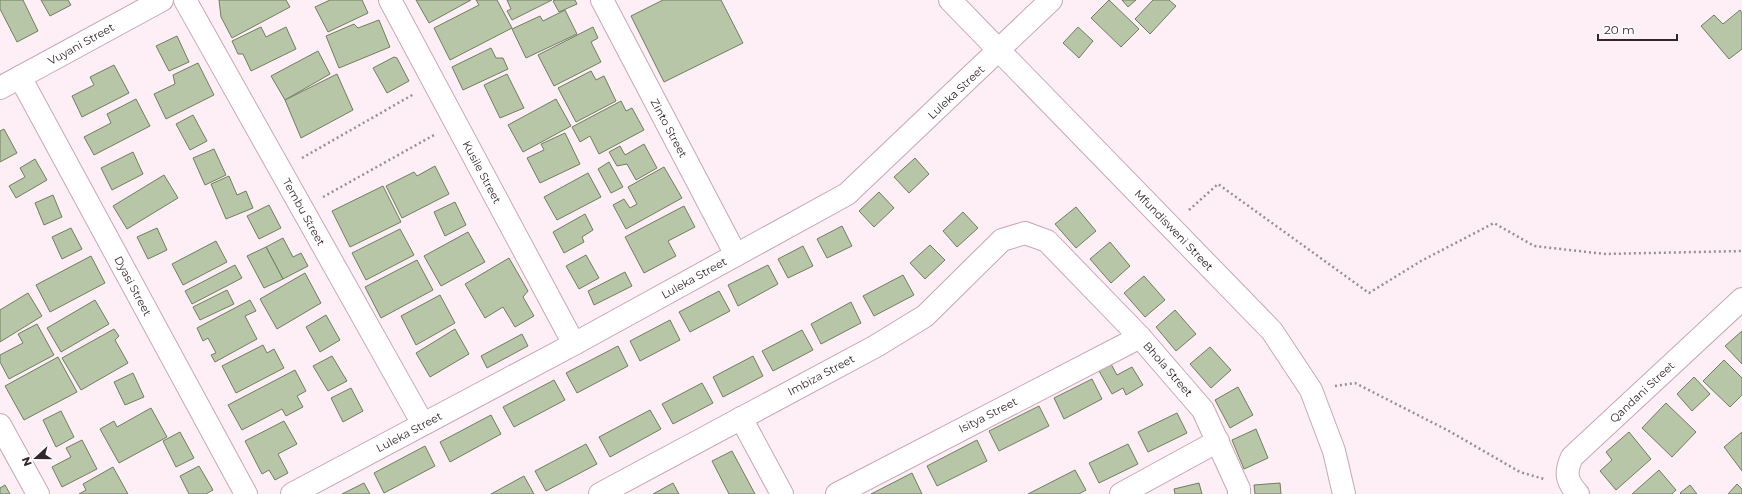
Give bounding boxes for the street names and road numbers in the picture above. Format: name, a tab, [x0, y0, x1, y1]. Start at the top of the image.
street label: Vuyani Street	[45, 20, 117, 68]
street label: Luleka Street	[925, 62, 988, 122]
street label: Zinto Street	[648, 96, 691, 160]
street label: Kusile Street	[460, 138, 505, 206]
street label: Tembu Street	[280, 176, 329, 249]
street label: Mfundisweni Street	[1132, 187, 1217, 274]
street label: Dyasi Street	[111, 254, 155, 319]
street label: Luleka Street	[659, 254, 730, 302]
street label: Bhola Street	[1140, 339, 1196, 400]
street label: Imbiza Street	[785, 351, 857, 398]
street label: Qandani Street	[1607, 358, 1678, 426]
street label: Isitya Street	[956, 394, 1020, 436]
street label: Luleka Street	[374, 409, 445, 455]

